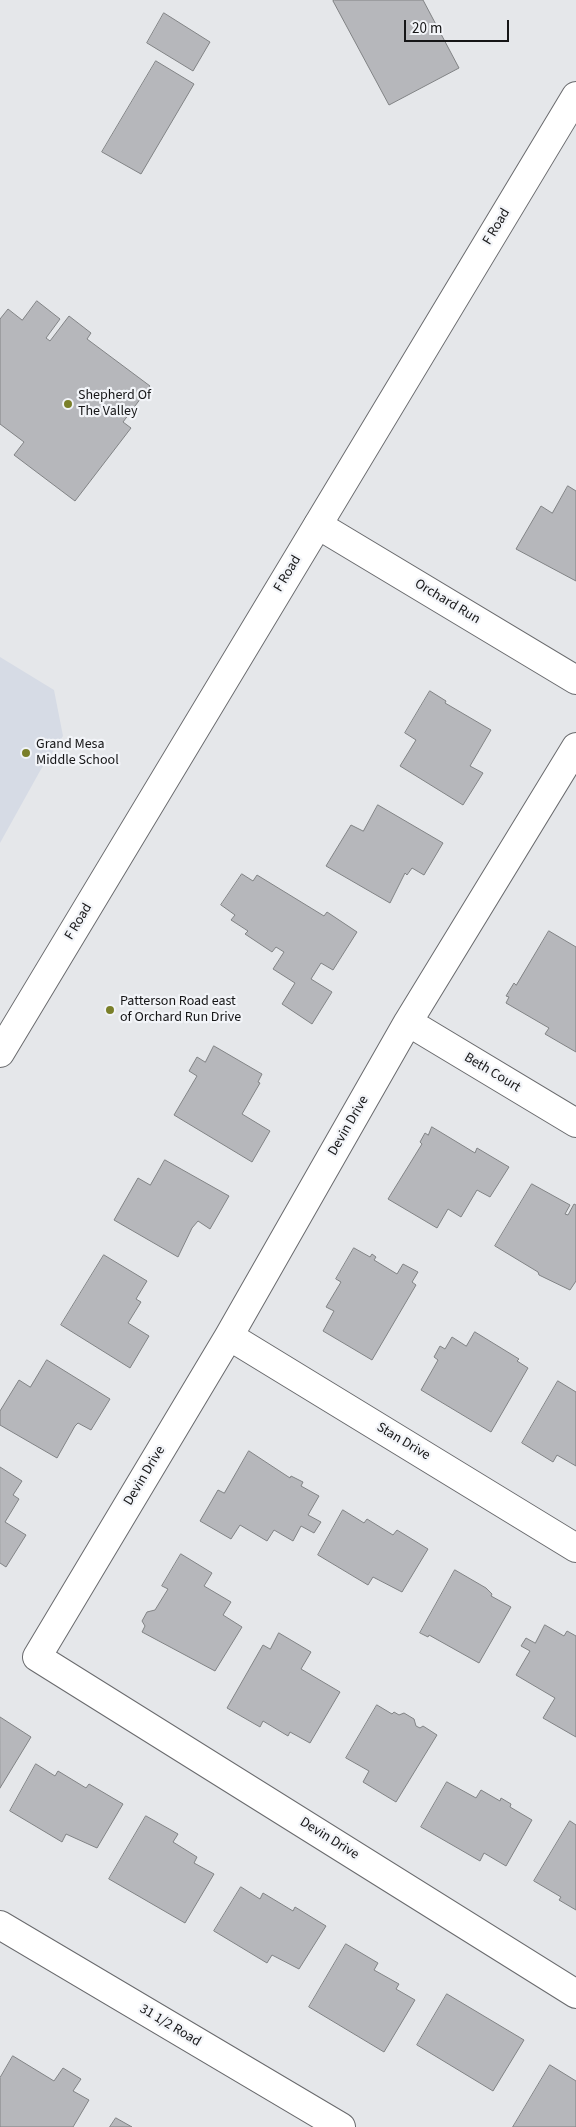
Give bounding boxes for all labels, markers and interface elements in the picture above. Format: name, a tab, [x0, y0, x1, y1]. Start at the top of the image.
scale bar	[406, 10, 511, 42]
text: 20 m	[412, 18, 442, 39]
street label: F Road	[480, 206, 514, 248]
place label: Shepherd Of The Valley	[78, 388, 151, 421]
marker: Shepherd Of The Valley	[62, 398, 74, 410]
street label: F Road	[271, 553, 305, 595]
street label: Orchard Run	[411, 576, 483, 628]
place label: Grand Mesa Middle School	[36, 737, 119, 770]
marker: Grand Mesa Middle School	[20, 747, 32, 759]
street label: F Road	[62, 901, 96, 943]
place label: Patterson Road east of Orchard Run Drive	[120, 994, 241, 1026]
marker: Patterson Road east of Orchard Run Drive	[104, 1004, 116, 1016]
street label: Beth Court	[461, 1050, 523, 1096]
street label: Devin Drive	[325, 1093, 373, 1159]
street label: Stan Drive	[373, 1419, 433, 1465]
street label: Devin Drive	[121, 1443, 169, 1509]
street label: Devin Drive	[296, 1814, 362, 1864]
street label: 31 1/2 Road	[136, 2001, 204, 2051]

